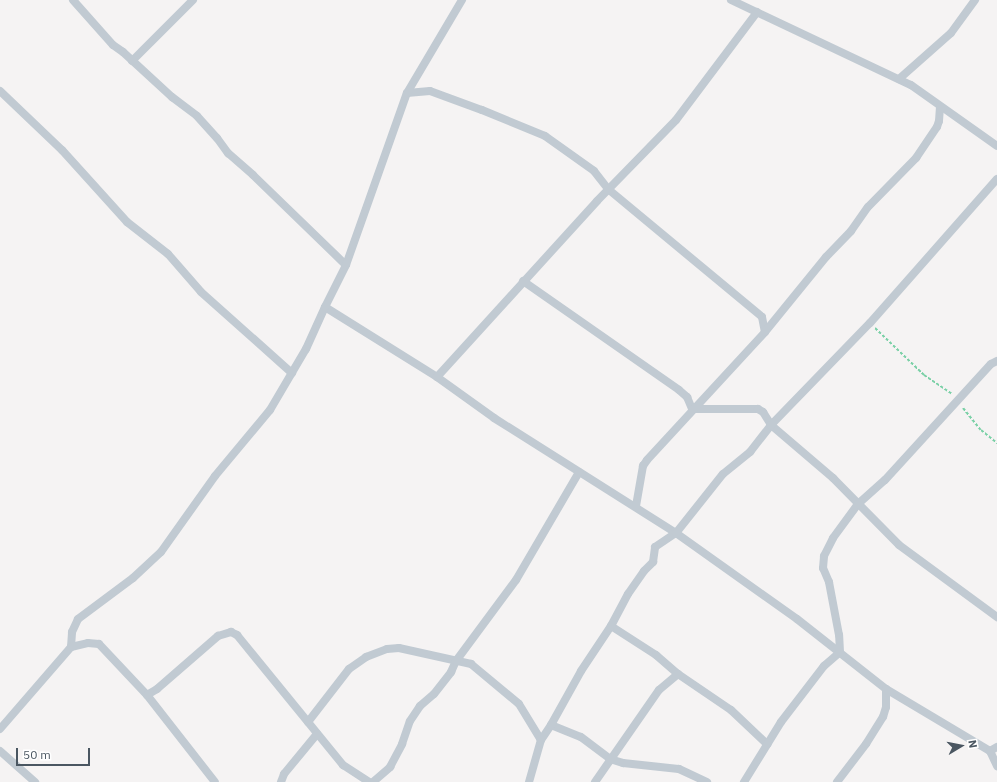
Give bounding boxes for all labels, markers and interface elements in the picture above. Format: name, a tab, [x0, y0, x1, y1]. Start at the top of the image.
north arrow	[941, 726, 981, 766]
text: N	[965, 739, 980, 749]
scale bar	[18, 740, 92, 766]
text: 50 m	[23, 747, 51, 762]

